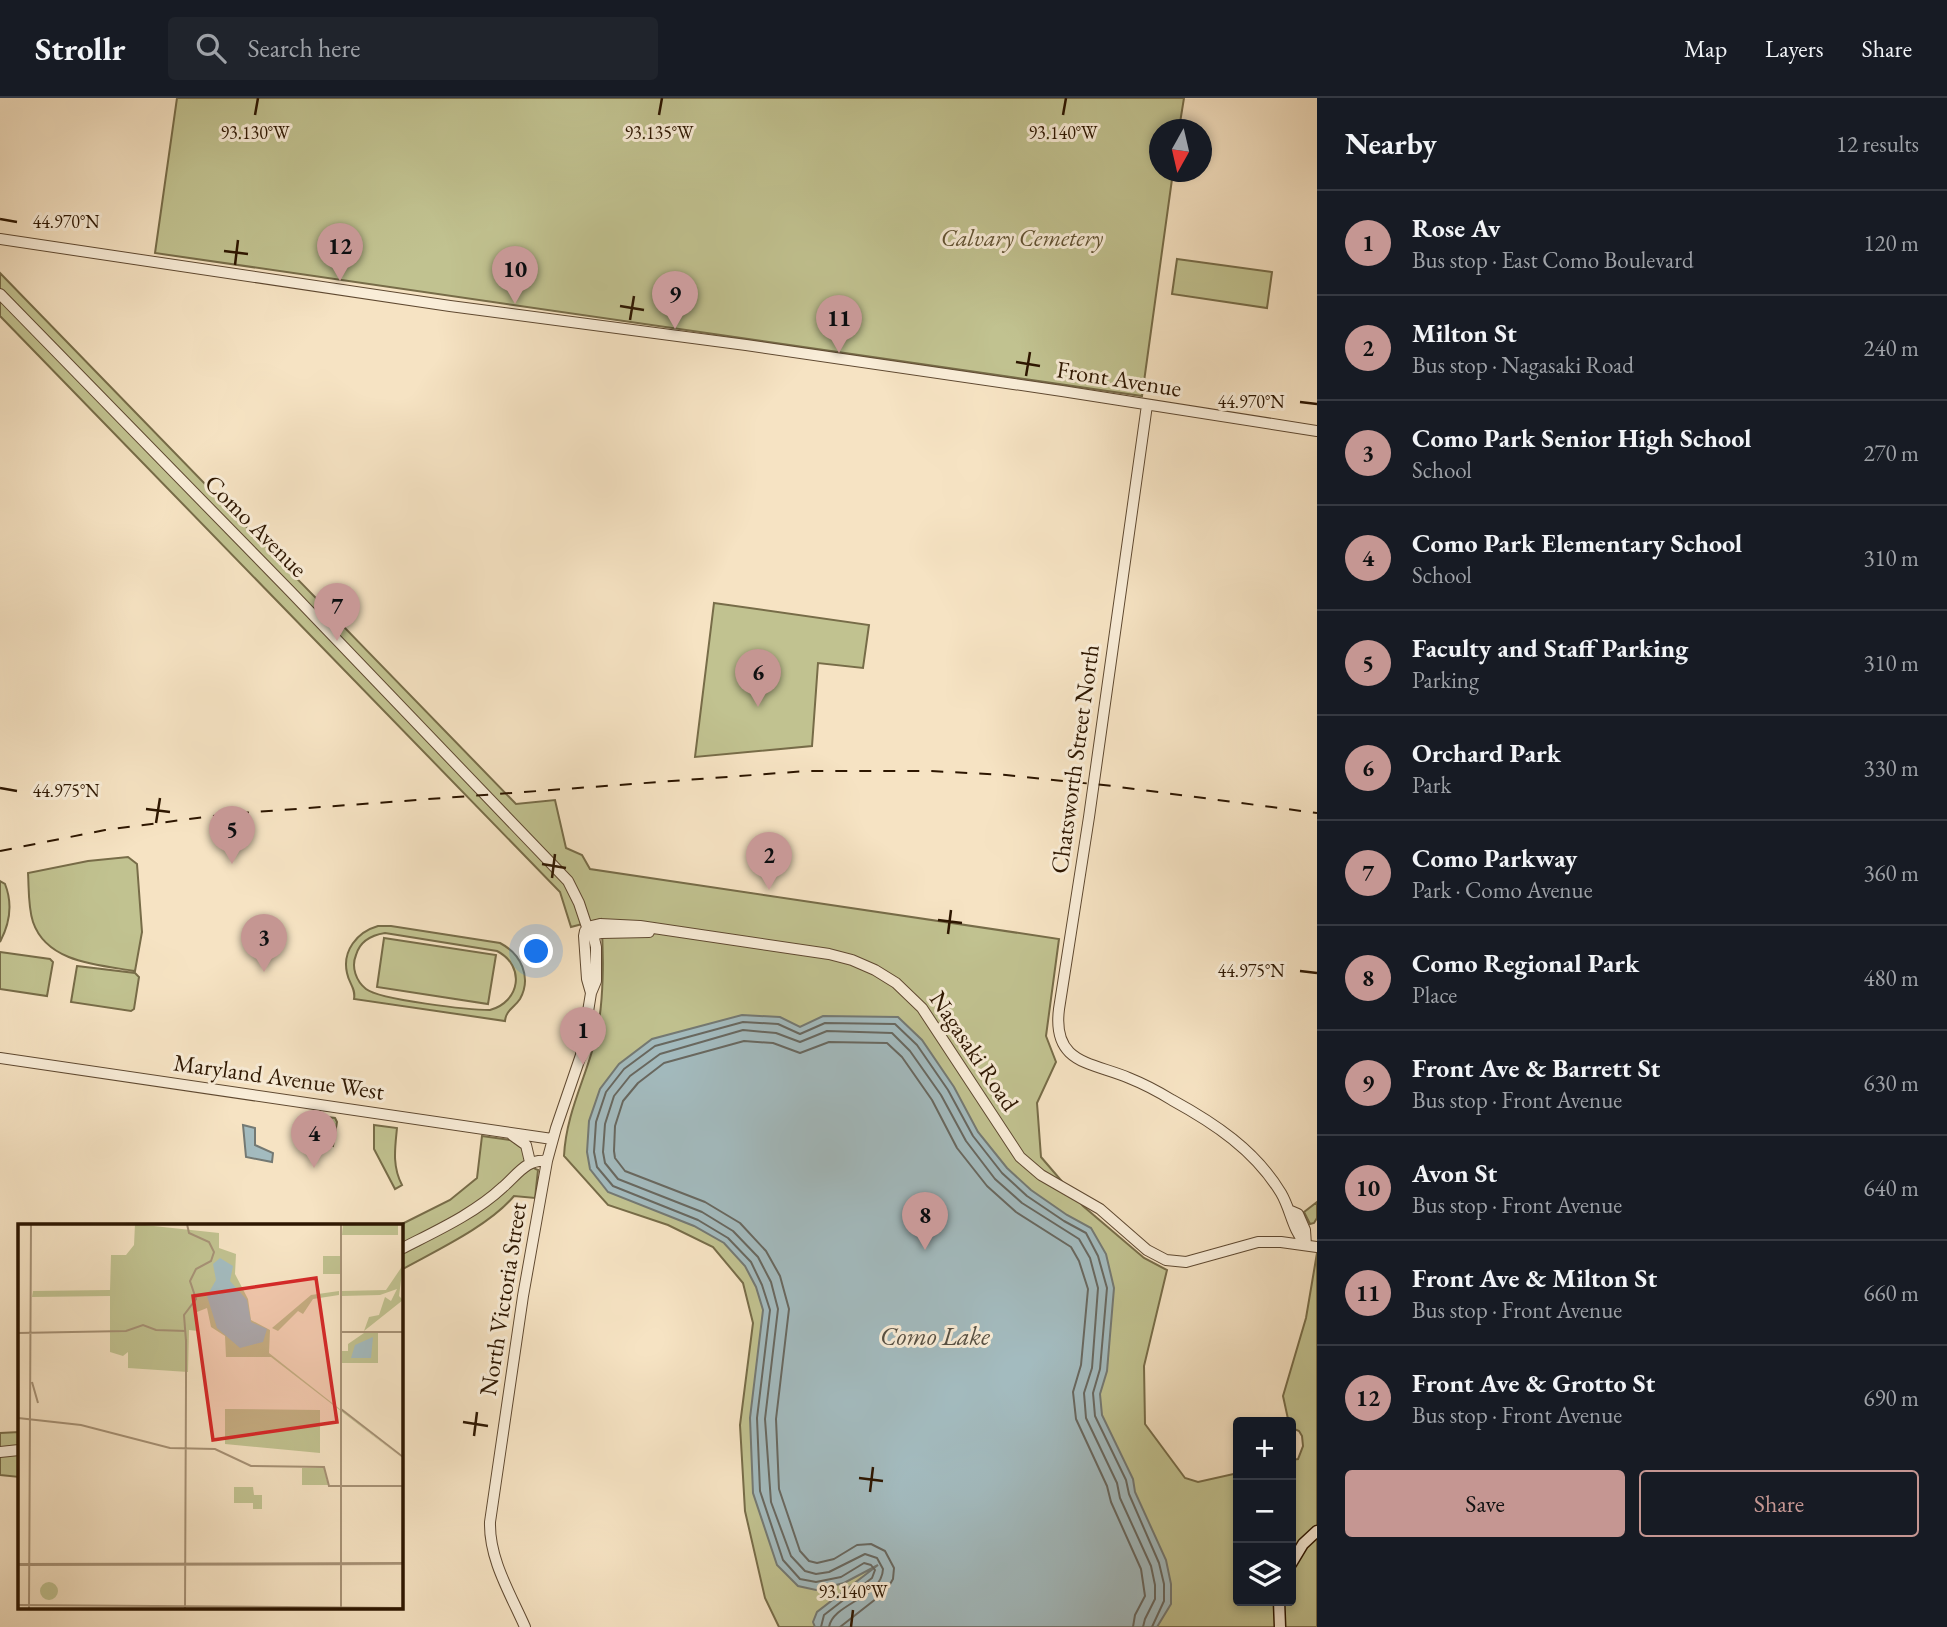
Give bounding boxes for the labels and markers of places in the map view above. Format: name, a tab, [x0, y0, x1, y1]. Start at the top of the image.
pin: 12	[317, 223, 363, 281]
pin: 10	[492, 246, 538, 304]
pin: 9	[652, 271, 698, 329]
pin: 11	[816, 295, 862, 353]
pin: 7	[314, 583, 360, 641]
pin: 6	[735, 649, 781, 707]
pin: 5	[209, 806, 255, 864]
pin: 2	[746, 832, 792, 890]
pin: 3	[241, 914, 287, 972]
pin: 1	[560, 1007, 606, 1065]
pin: 4	[291, 1110, 337, 1168]
pin: 8	[902, 1192, 948, 1250]

